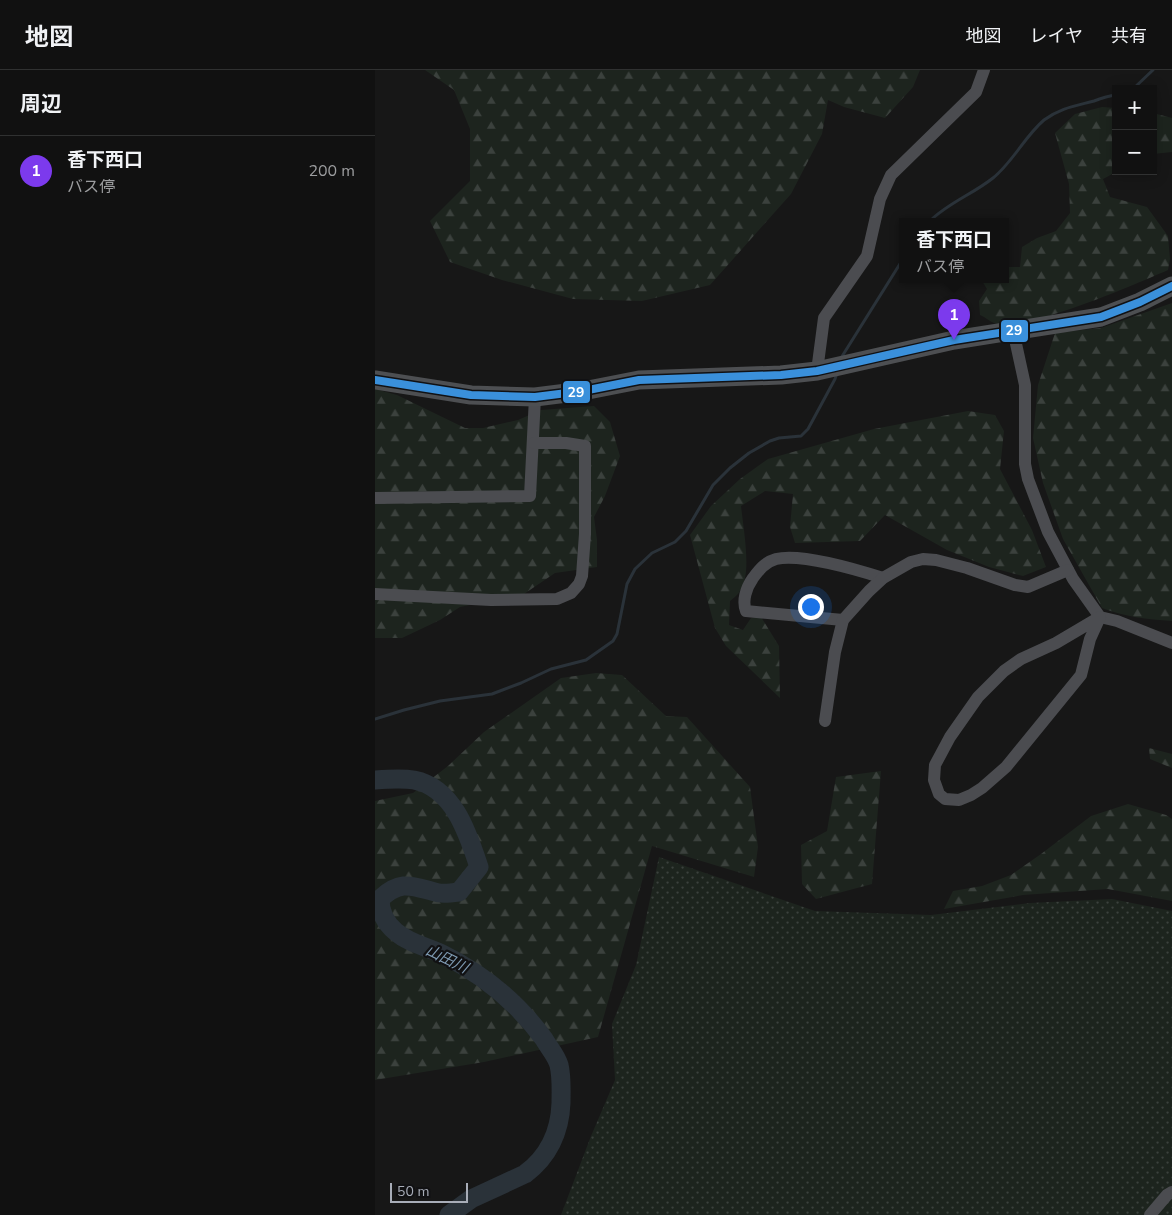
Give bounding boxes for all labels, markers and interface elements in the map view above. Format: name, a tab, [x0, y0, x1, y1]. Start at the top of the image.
text: 地図	[25, 21, 73, 53]
text: 地図	[966, 24, 1002, 48]
text: レイヤ	[1030, 24, 1083, 48]
text: 共有	[1111, 24, 1147, 48]
map controls	[1112, 85, 1157, 175]
button: +	[1112, 85, 1157, 130]
text: 周辺	[20, 90, 62, 118]
button: −	[1112, 130, 1157, 175]
text: 香下西口	[67, 147, 143, 173]
text: 1	[31, 160, 41, 182]
text: 200 m	[308, 160, 355, 182]
text: バス停	[67, 176, 115, 198]
popup	[899, 218, 1009, 283]
text: 香下西口	[916, 227, 992, 253]
text: バス停	[916, 256, 964, 278]
pin: 1	[938, 299, 970, 340]
line badge: 29	[1000, 319, 1029, 343]
text: 29	[1006, 321, 1022, 340]
line badge: 29	[562, 380, 591, 404]
text: 29	[568, 383, 584, 402]
your location	[798, 594, 824, 620]
water label: 山田川	[422, 940, 473, 979]
scale bar	[390, 1180, 467, 1203]
text: 50 m	[397, 1182, 429, 1201]

